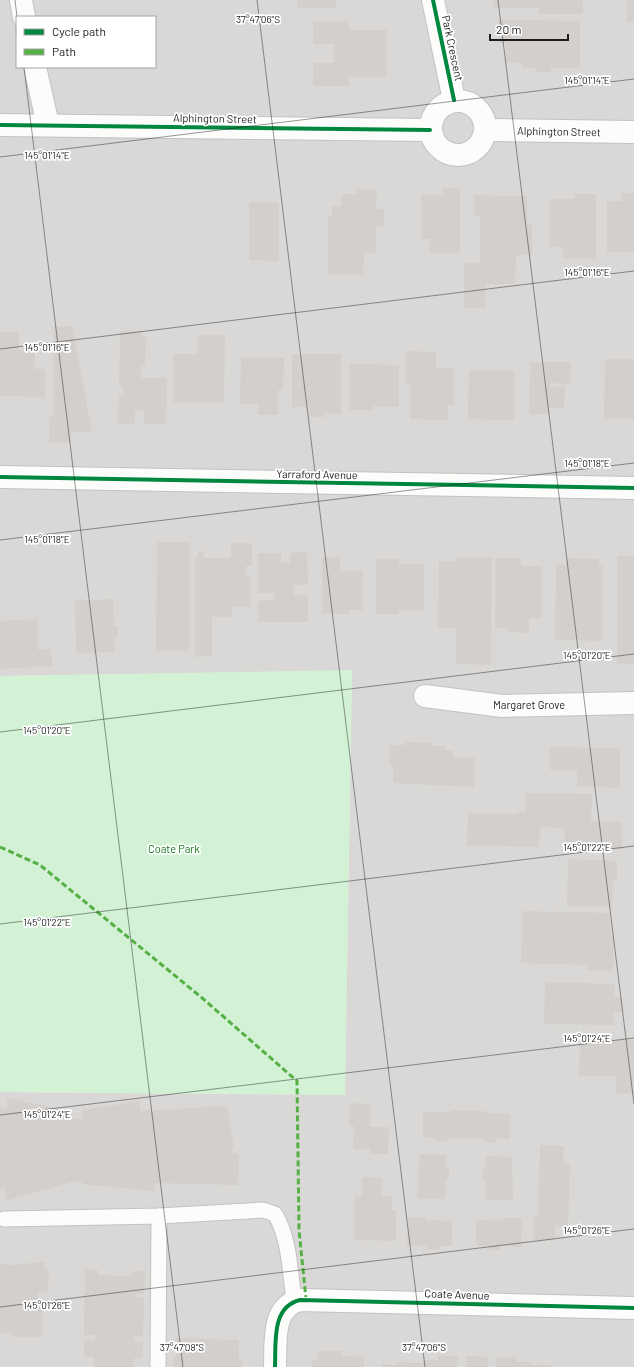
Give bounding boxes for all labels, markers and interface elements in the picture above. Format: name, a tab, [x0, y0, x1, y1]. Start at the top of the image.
text: 37°47'06"S	[236, 13, 280, 25]
street label: Park Crescent	[440, 14, 466, 82]
legend	[16, 16, 156, 68]
scale bar	[490, 16, 568, 42]
text: 20 m	[496, 22, 522, 36]
text: Cycle path	[52, 24, 106, 38]
text: Path	[52, 44, 76, 58]
text: 145°01'14"E	[564, 74, 610, 86]
street label: Alphington Street	[173, 111, 257, 125]
street label: Alphington Street	[517, 124, 601, 138]
text: 145°01'14"E	[24, 149, 70, 161]
text: 145°01'16"E	[564, 266, 610, 278]
text: 145°01'16"E	[24, 341, 70, 353]
text: 145°01'18"E	[564, 457, 610, 469]
street label: Yarraford Avenue	[276, 467, 358, 481]
text: 145°01'18"E	[24, 533, 70, 545]
text: 145°01'20"E	[563, 649, 611, 661]
street label: Margaret Grove	[493, 698, 565, 711]
text: 145°01'20"E	[23, 724, 71, 736]
text: 145°01'22"E	[563, 841, 611, 853]
park label: Coate Park	[148, 842, 200, 855]
text: 145°01'22"E	[23, 916, 71, 928]
text: 145°01'24"E	[563, 1032, 611, 1044]
text: 145°01'24"E	[23, 1108, 71, 1120]
text: 145°01'26"E	[563, 1224, 611, 1236]
street label: Coate Avenue	[424, 1286, 490, 1302]
text: 145°01'26"E	[23, 1299, 71, 1311]
text: 37°47'08"S	[160, 1341, 204, 1353]
text: 37°47'06"S	[402, 1341, 446, 1353]

